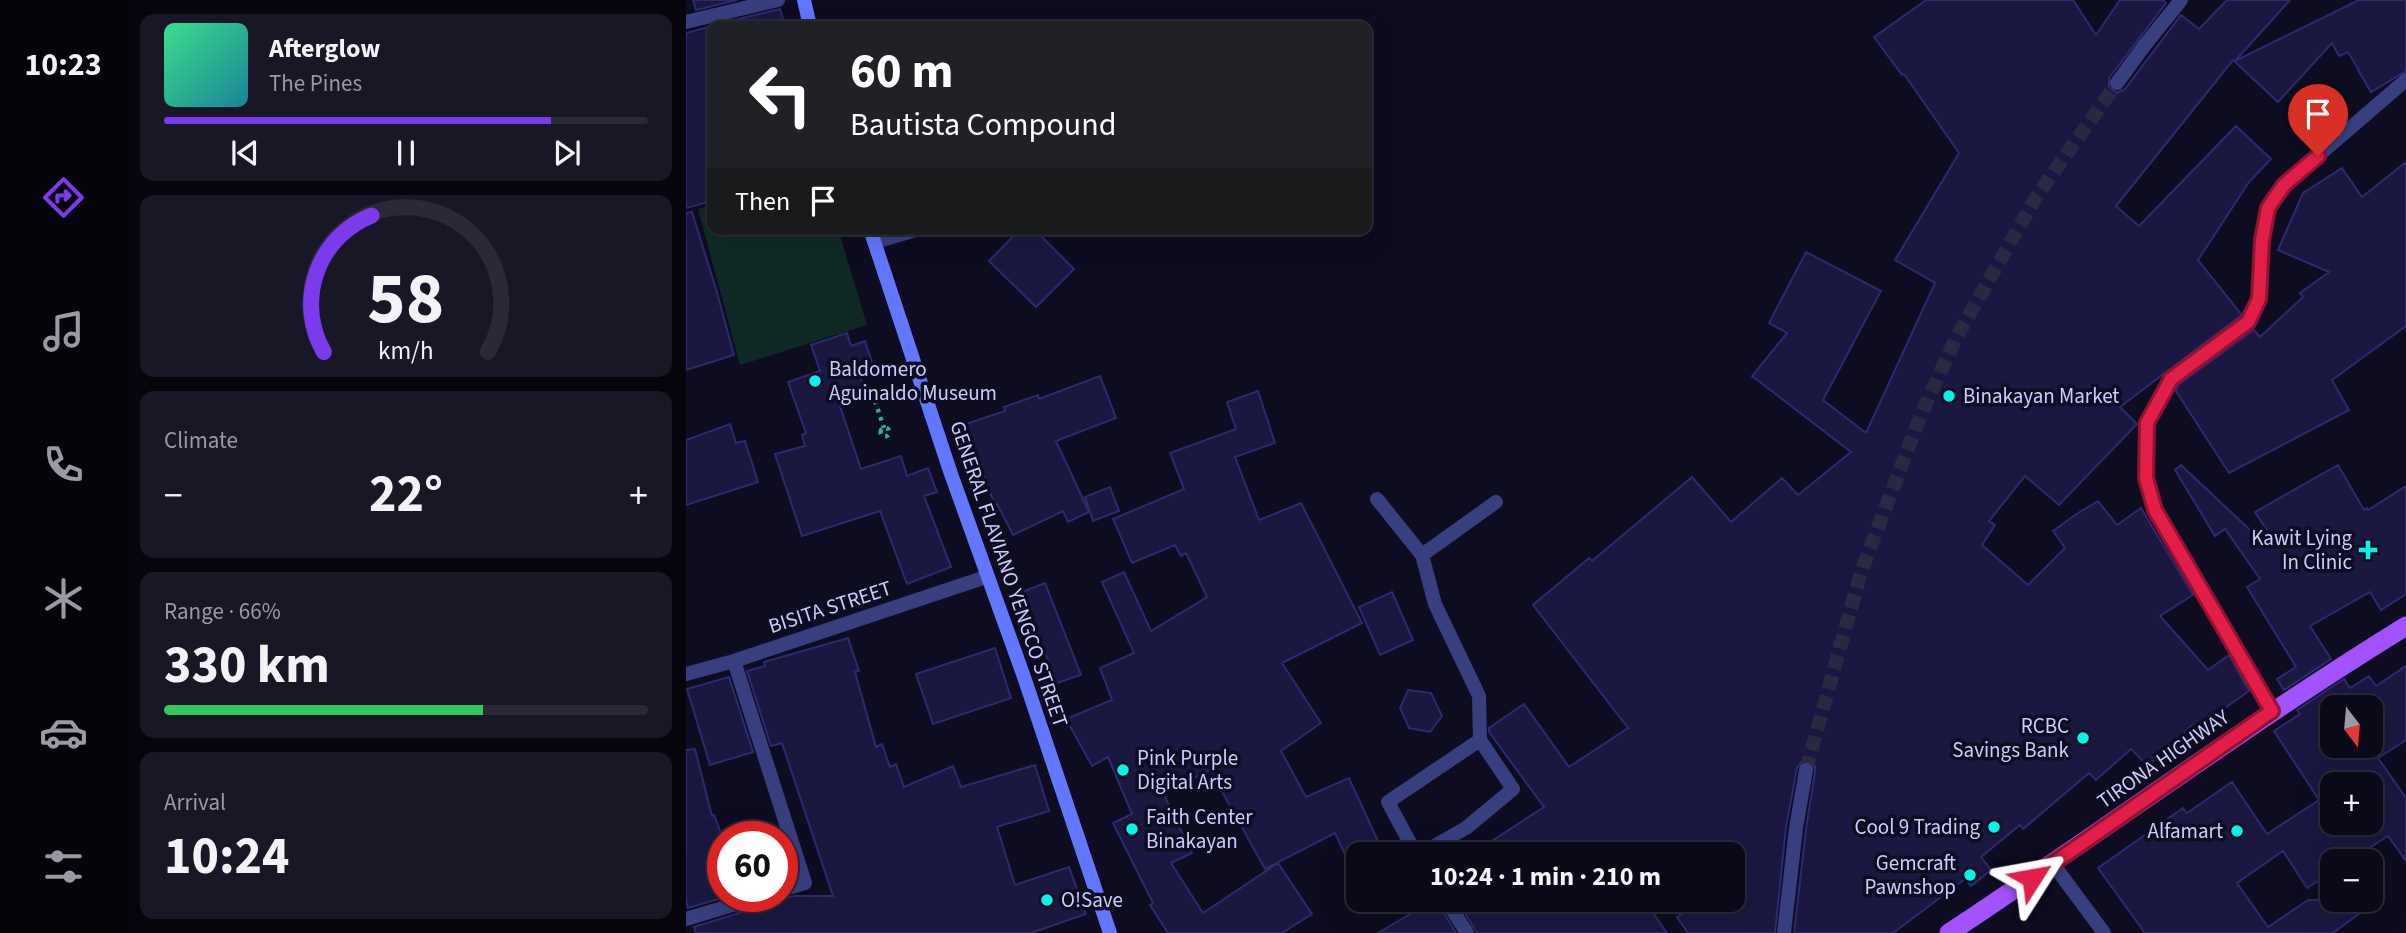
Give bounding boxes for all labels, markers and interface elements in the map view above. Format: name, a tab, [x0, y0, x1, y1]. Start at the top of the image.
text: Afterglow	[269, 30, 380, 67]
text: 60 m	[850, 37, 954, 107]
text: 10:23	[24, 42, 102, 88]
icon: left	[735, 49, 826, 140]
text: The Pines	[269, 67, 362, 100]
pin	[2288, 84, 2348, 156]
icon: arrive	[2299, 95, 2337, 133]
text: Bautista Compound	[850, 102, 1116, 148]
icon: previous	[226, 134, 264, 172]
icon: pause	[387, 134, 425, 172]
icon: next	[548, 134, 586, 172]
icon: directions	[39, 173, 88, 222]
icon: arrive	[804, 182, 842, 220]
text: Then	[735, 183, 790, 220]
text: 58	[368, 247, 444, 351]
icon: music	[39, 307, 88, 356]
text: km/h	[378, 333, 434, 369]
place label: Baldomero Aguinaldo Museum	[829, 354, 997, 408]
marker: Baldomero Aguinaldo Museum	[807, 373, 823, 389]
place label: Binakayan Market	[1963, 381, 2119, 411]
marker: Binakayan Market	[1941, 388, 1957, 404]
street label: GENERAL FLAVIANO YENGCO STREET	[942, 417, 1076, 731]
text: Climate	[164, 424, 238, 457]
icon: phone	[39, 440, 88, 489]
text: 22°	[369, 458, 443, 532]
text: −	[164, 469, 183, 523]
text: +	[629, 469, 648, 523]
place label: Kawit Lying In Clinic	[2251, 523, 2352, 577]
marker: Kawit Lying In Clinic	[2358, 540, 2378, 560]
street label: BISITA STREET	[764, 573, 896, 641]
icon: climate	[39, 574, 88, 623]
text: Range · 66%	[164, 595, 281, 628]
text: 330 km	[164, 629, 330, 703]
north arrow	[2320, 695, 2384, 758]
map controls	[2320, 695, 2383, 912]
street label: TIRONA HIGHWAY	[2091, 702, 2236, 816]
icon: car	[39, 708, 88, 757]
place label: RCBC Savings Bank	[1952, 711, 2070, 765]
marker: RCBC Savings Bank	[2075, 730, 2091, 746]
place label: Pink Purple Digital Arts	[1137, 743, 1238, 797]
marker: Pink Purple Digital Arts	[1115, 762, 1131, 778]
button: +	[2320, 772, 2383, 835]
text: Arrival	[164, 786, 226, 819]
place label: Faith Center Binakayan	[1146, 802, 1253, 856]
place label: Cool 9 Trading	[1855, 812, 1980, 842]
place label: Alfamart	[2148, 816, 2223, 846]
marker: Cool 9 Trading	[1986, 819, 2002, 835]
text: 10:24	[164, 820, 289, 894]
speed limit sign: 60	[707, 821, 798, 912]
marker: Faith Center Binakayan	[1124, 821, 1140, 837]
marker: Alfamart	[2229, 823, 2245, 839]
position arrow	[1995, 841, 2069, 915]
icon: filters	[39, 842, 88, 891]
place label: Gemcraft Pawnshop	[1865, 848, 1957, 902]
button: −	[2320, 849, 2383, 912]
text: 10:24 · 1 min · 210 m	[1430, 858, 1661, 895]
marker: Gemcraft Pawnshop	[1962, 867, 1978, 883]
place label: O!Save	[1061, 885, 1123, 915]
marker: O!Save	[1039, 892, 1055, 908]

